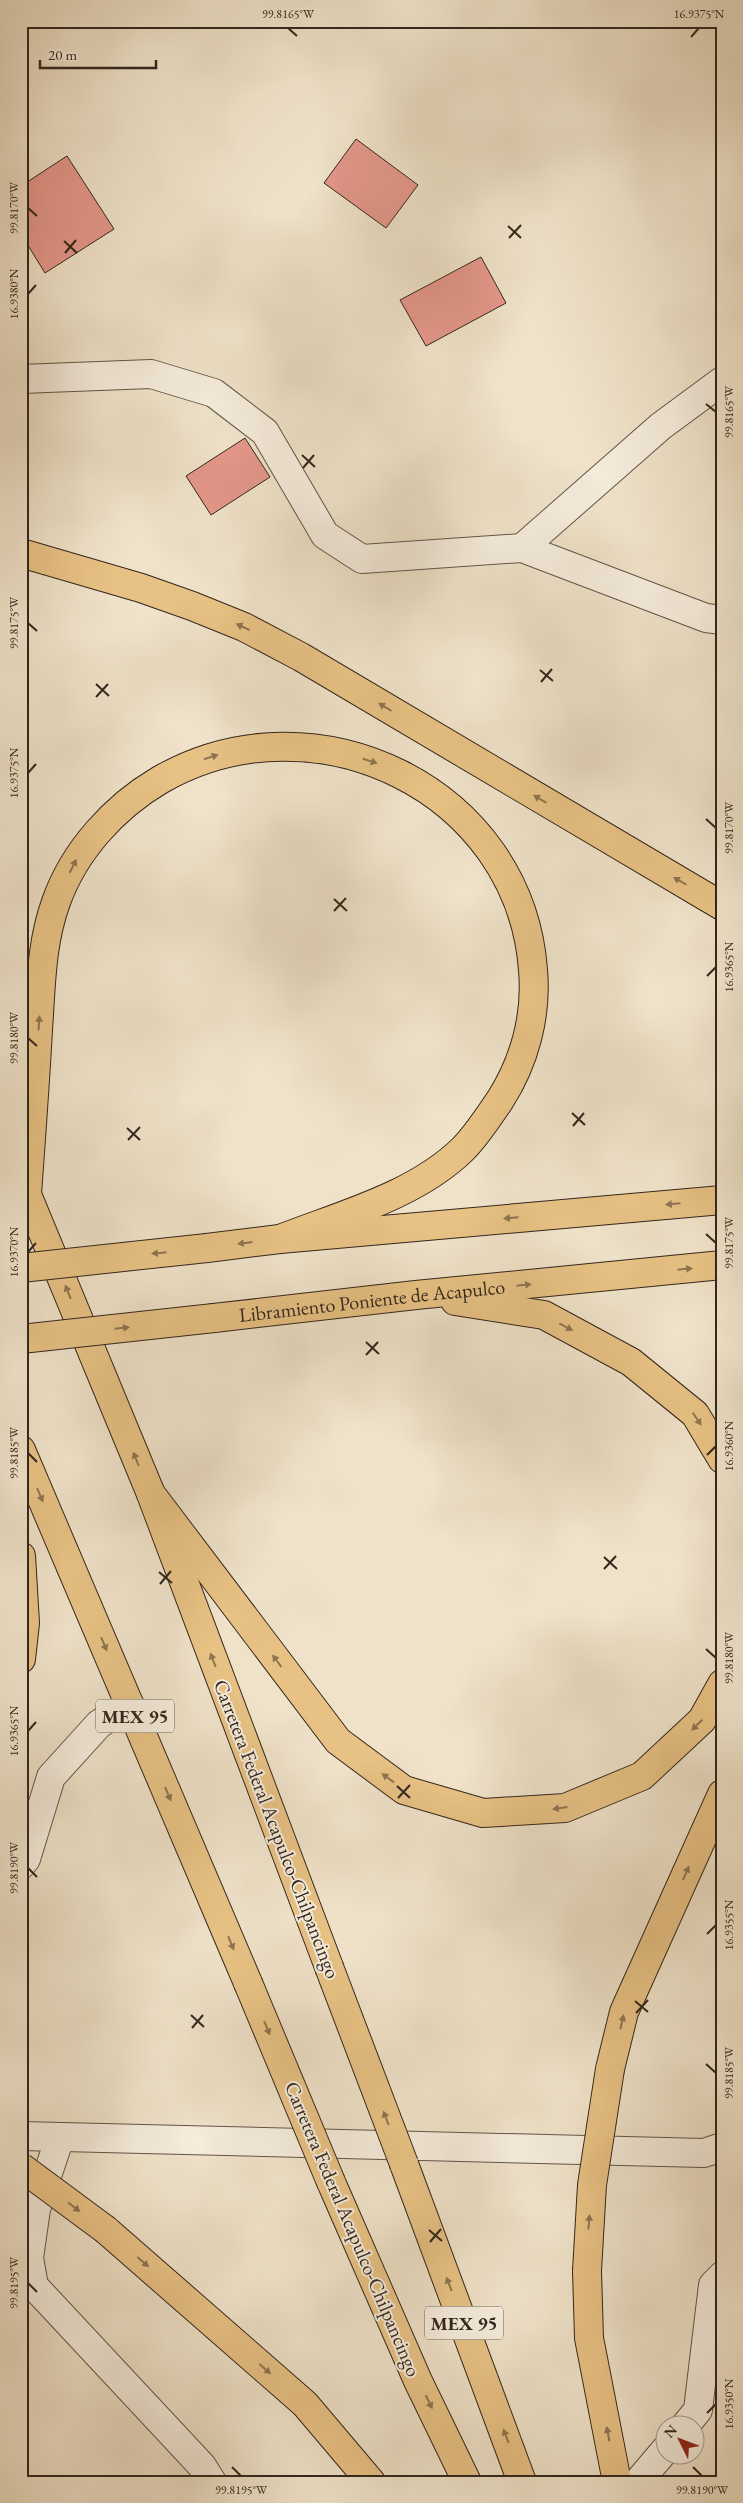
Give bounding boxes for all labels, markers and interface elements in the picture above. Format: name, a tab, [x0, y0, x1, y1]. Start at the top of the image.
text: 99.8165°W	[262, 6, 315, 22]
text: 16.9375°N	[674, 6, 725, 22]
scale bar	[40, 38, 156, 70]
text: 20 m	[48, 45, 77, 64]
text: 99.8170°W	[6, 181, 22, 234]
text: 16.9380°N	[6, 268, 22, 319]
text: 99.8165°W	[721, 385, 737, 438]
text: 99.8175°W	[6, 596, 22, 649]
one-way arrow	[236, 623, 250, 631]
one-way arrow	[378, 702, 391, 711]
text: 16.9375°N	[6, 747, 22, 798]
one-way arrow	[204, 753, 219, 761]
one-way arrow	[363, 758, 378, 765]
one-way arrow	[533, 794, 546, 803]
text: 99.8170°W	[721, 801, 737, 854]
one-way arrow	[69, 859, 77, 873]
one-way arrow	[673, 877, 686, 886]
text: 16.9365°N	[721, 941, 737, 992]
text: 99.8180°W	[6, 1011, 22, 1064]
one-way arrow	[35, 1015, 43, 1031]
one-way arrow	[665, 1200, 681, 1208]
one-way arrow	[503, 1214, 519, 1222]
text: 99.8175°W	[721, 1216, 737, 1269]
text: 16.9370°N	[6, 1226, 22, 1277]
one-way arrow	[237, 1239, 253, 1247]
one-way arrow	[150, 1249, 166, 1257]
one-way arrow	[678, 1265, 694, 1273]
street label: Libramiento Poniente de Acapulco	[238, 1273, 506, 1328]
one-way arrow	[516, 1281, 532, 1289]
one-way arrow	[63, 1285, 71, 1299]
one-way arrow	[559, 1322, 572, 1331]
one-way arrow	[114, 1324, 130, 1332]
one-way arrow	[693, 1412, 702, 1426]
text: 16.9360°N	[721, 1420, 737, 1471]
text: 99.8185°W	[6, 1426, 22, 1479]
one-way arrow	[132, 1452, 140, 1466]
one-way arrow	[37, 1488, 45, 1502]
text: 99.8180°W	[721, 1631, 737, 1684]
one-way arrow	[100, 1637, 108, 1652]
one-way arrow	[209, 1652, 216, 1667]
one-way arrow	[272, 1655, 283, 1668]
street label: Carretera Federal Acapulco-Chilpancingo	[208, 1676, 346, 1982]
road number: MEX 95	[96, 1700, 174, 1732]
text: 16.9365°N	[6, 1705, 22, 1756]
one-way arrow	[691, 1719, 703, 1731]
one-way arrow	[381, 1773, 395, 1783]
one-way arrow	[164, 1787, 172, 1801]
one-way arrow	[552, 1804, 568, 1812]
text: 99.8190°W	[6, 1841, 22, 1894]
one-way arrow	[683, 1866, 691, 1880]
text: 16.9355°N	[721, 1899, 737, 1950]
one-way arrow	[228, 1936, 236, 1950]
one-way arrow	[618, 2014, 626, 2029]
one-way arrow	[264, 2021, 272, 2035]
text: 99.8185°W	[721, 2046, 737, 2099]
street label: Carretera Federal Acapulco-Chilpancingo	[279, 2078, 427, 2381]
one-way arrow	[382, 2110, 390, 2125]
one-way arrow	[68, 2202, 81, 2212]
one-way arrow	[585, 2214, 593, 2230]
text: 99.8195°W	[6, 2256, 22, 2309]
one-way arrow	[136, 2256, 148, 2268]
one-way arrow	[445, 2276, 453, 2291]
road number: MEX 95	[425, 2306, 503, 2340]
one-way arrow	[258, 2363, 270, 2375]
text: 16.9350°N	[721, 2378, 737, 2429]
one-way arrow	[425, 2395, 433, 2409]
north arrow	[656, 2416, 706, 2466]
text: N	[660, 2421, 681, 2442]
one-way arrow	[603, 2425, 611, 2441]
one-way arrow	[502, 2428, 510, 2443]
text: 99.8195°W	[215, 2482, 268, 2498]
text: 99.8190°W	[676, 2482, 729, 2498]

